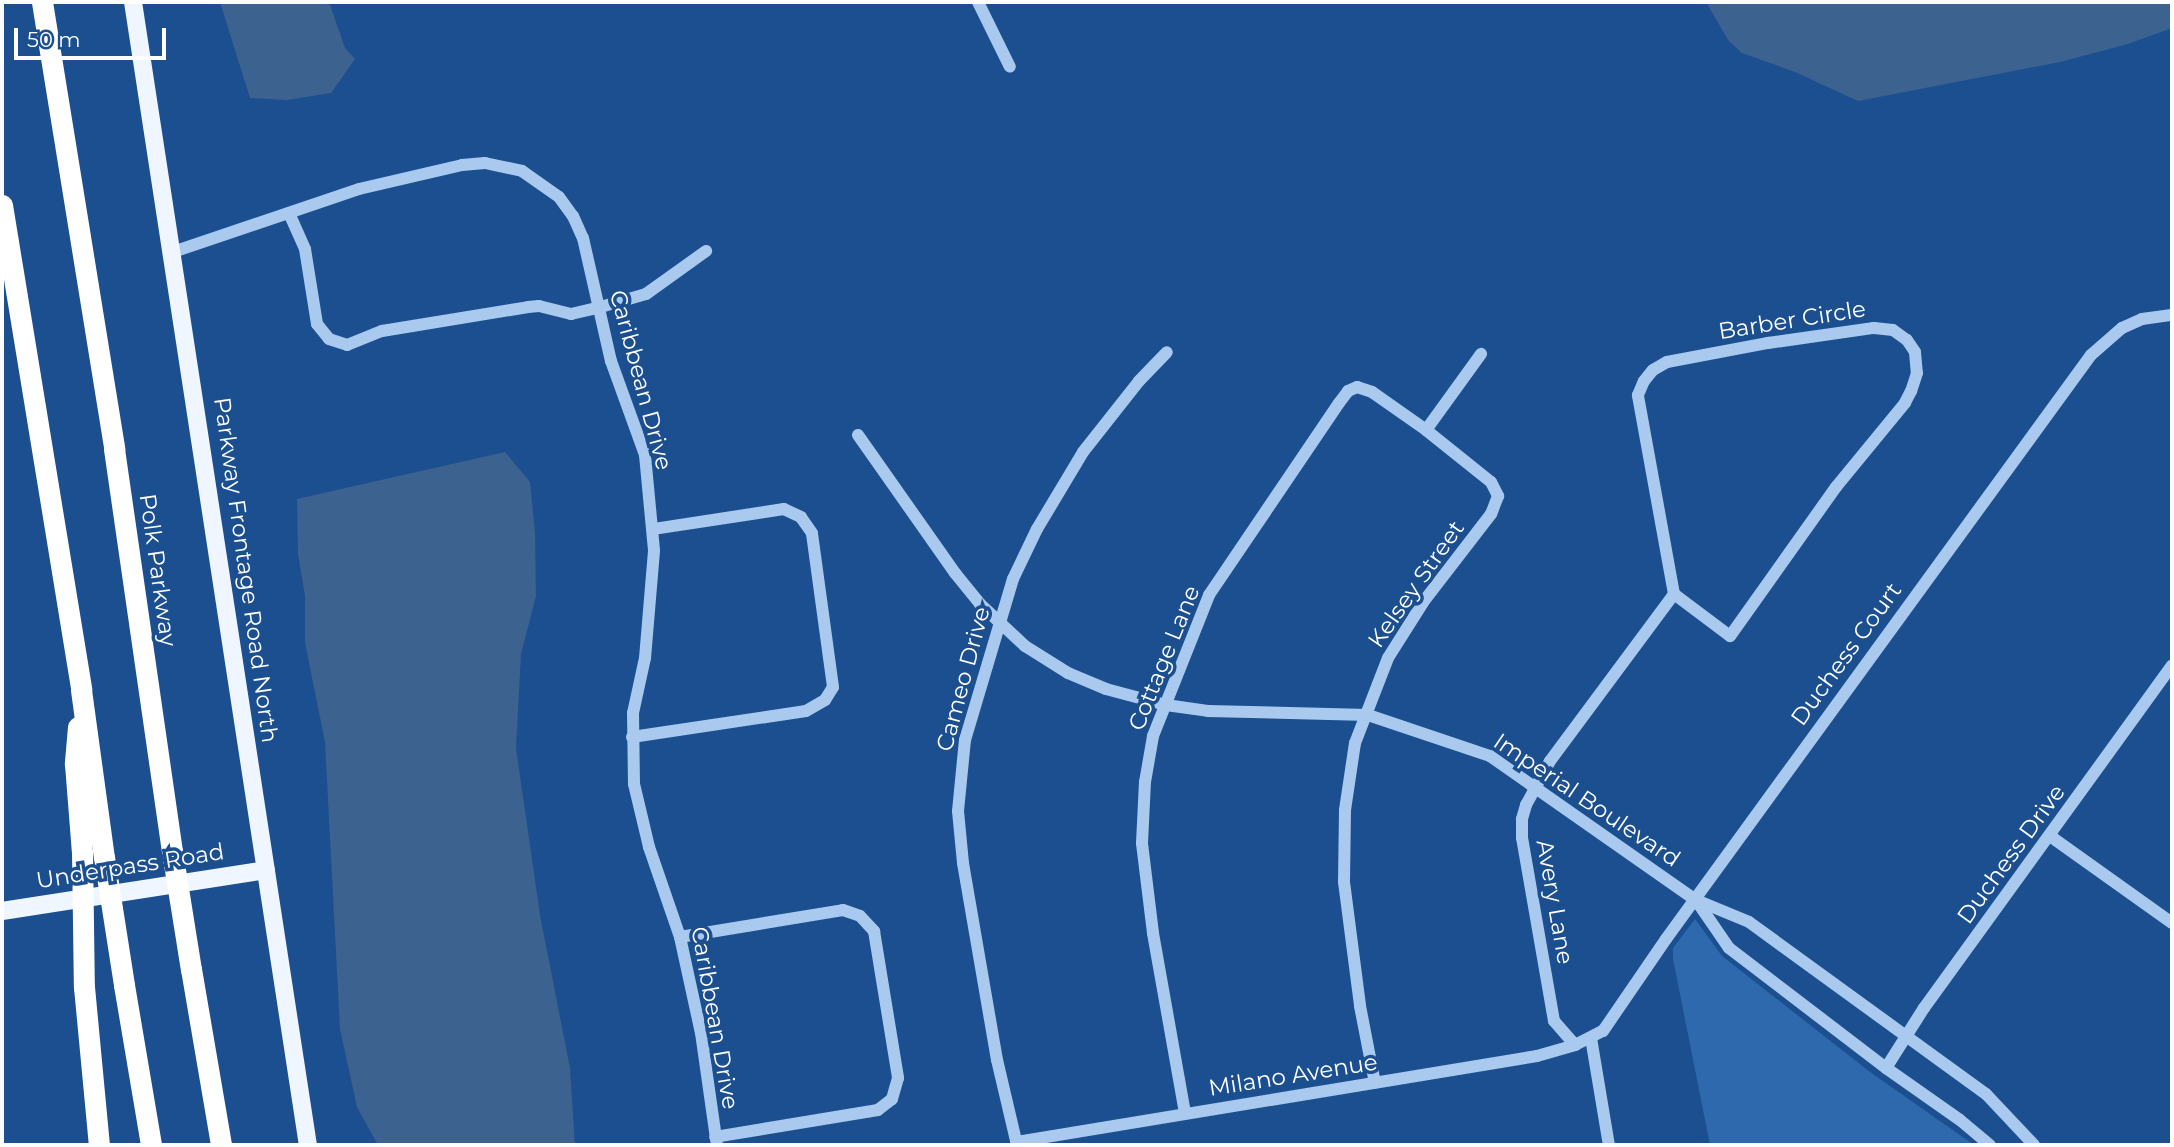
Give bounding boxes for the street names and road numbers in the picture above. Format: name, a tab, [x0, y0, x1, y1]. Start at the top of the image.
street label: Caribbean Drive	[604, 287, 678, 473]
street label: Barber Circle	[1716, 295, 1868, 345]
street label: Parkway Frontage Road North	[208, 396, 284, 744]
street label: Polk Parkway	[134, 492, 182, 648]
street label: Kelsey Street	[1362, 515, 1470, 653]
street label: Duchess Court	[1785, 577, 1907, 731]
street label: Cottage Lane	[1122, 581, 1206, 735]
street label: Cameo Drive	[930, 604, 996, 754]
street label: Imperial Boulevard	[1488, 727, 1686, 873]
street label: Duchess Drive	[1951, 779, 2071, 929]
street label: Underpass Road	[34, 838, 226, 894]
street label: Avery Lane	[1530, 838, 1580, 966]
street label: Caribbean Drive	[685, 924, 745, 1112]
street label: Milano Avenue	[1207, 1048, 1379, 1102]

